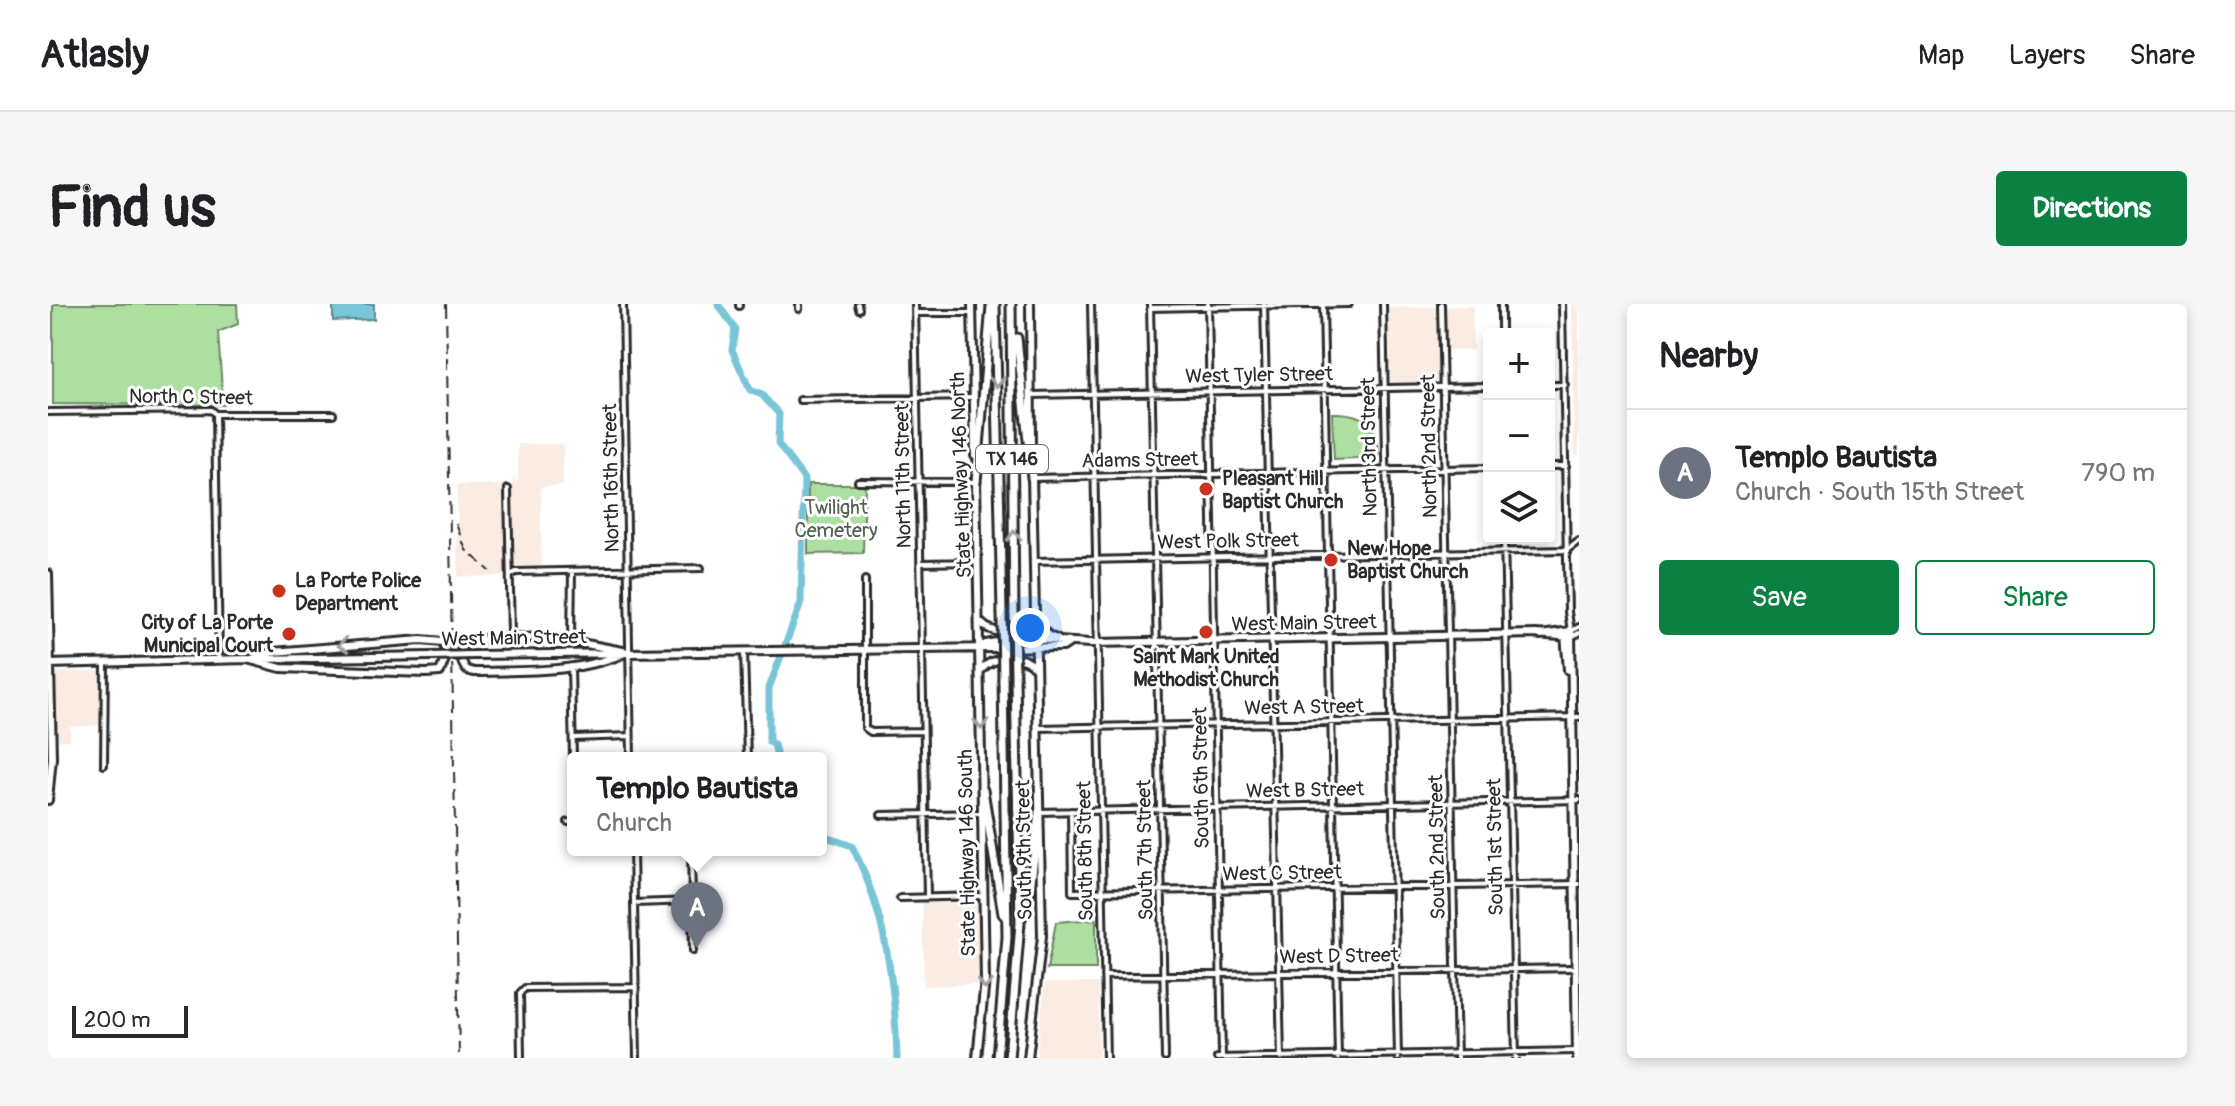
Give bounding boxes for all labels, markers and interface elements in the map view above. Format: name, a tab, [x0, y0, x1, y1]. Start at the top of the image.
text: Atlasly	[40, 31, 149, 79]
text: Map	[1918, 38, 1964, 73]
text: Layers	[2008, 38, 2085, 73]
text: Share	[2129, 38, 2195, 73]
button: Directions	[1996, 171, 2187, 246]
text: Find us	[48, 174, 216, 243]
map controls	[1483, 328, 1555, 544]
button: +	[1483, 328, 1555, 400]
text: Nearby	[1659, 335, 1758, 378]
street label: West Tyler Street	[1185, 361, 1334, 389]
street label: State Highway 146 North	[945, 371, 977, 579]
street label: North 2nd Street	[1415, 373, 1443, 518]
one-way arrow	[988, 376, 1006, 389]
street label: North 3rd Street	[1355, 376, 1383, 517]
street label: North C Street	[129, 383, 254, 411]
button: −	[1483, 400, 1555, 472]
street label: North 11th Street	[889, 402, 917, 549]
street label: North 16th Street	[597, 403, 625, 553]
text: Templo Bautista	[1735, 439, 1937, 476]
road number: TX 146	[976, 445, 1048, 473]
street label: Adams Street	[1081, 446, 1200, 474]
text: A	[1677, 457, 1693, 489]
text: 790 m	[2081, 457, 2155, 489]
place label: Pleasant Hill Baptist Church	[1222, 466, 1343, 514]
button: layers	[1483, 472, 1555, 544]
text: Church · South 15th Street	[1735, 476, 2024, 508]
marker: Pleasant Hill Baptist Church	[1197, 480, 1215, 498]
park label: Twilight Cemetery	[794, 495, 878, 543]
street label: West Polk Street	[1157, 527, 1300, 555]
one-way arrow	[1005, 529, 1022, 542]
place label: New Hope Baptist Church	[1347, 536, 1468, 584]
marker: New Hope Baptist Church	[1322, 551, 1340, 569]
button: Save	[1659, 560, 1899, 635]
button: Share	[1915, 560, 2155, 635]
place label: La Porte Police Department	[295, 568, 422, 616]
marker: La Porte Police Department	[270, 582, 288, 600]
your location	[1010, 608, 1050, 648]
street label: West Main Street	[1231, 609, 1378, 637]
place label: City of La Porte Municipal Court	[141, 610, 274, 658]
marker: Saint Mark United Methodist Church	[1197, 623, 1215, 641]
street label: West Main Street	[441, 624, 588, 652]
marker: City of La Porte Municipal Court	[280, 625, 298, 643]
one-way arrow	[336, 637, 349, 654]
place label: Saint Mark United Methodist Church	[1132, 644, 1280, 692]
street label: West A Street	[1244, 693, 1365, 721]
street label: South 6th Street	[1187, 706, 1215, 849]
one-way arrow	[973, 718, 990, 731]
street label: State Highway 146 South	[953, 749, 981, 957]
popup	[567, 752, 827, 856]
text: Templo Bautista	[596, 770, 798, 807]
street label: South 2nd Street	[1423, 773, 1451, 920]
street label: West B Street	[1246, 776, 1365, 804]
street label: South 1st Street	[1481, 777, 1509, 916]
street label: South 7th Street	[1131, 778, 1159, 921]
street label: South 9th Street	[1010, 779, 1038, 920]
street label: South 8th Street	[1071, 780, 1099, 921]
text: Church	[596, 807, 672, 839]
street label: West C Street	[1222, 859, 1343, 887]
pin: A	[671, 882, 723, 948]
street label: West D Street	[1279, 942, 1400, 970]
one-way arrow	[976, 978, 993, 991]
scale bar	[72, 1002, 188, 1038]
text: 200 m	[84, 1006, 151, 1034]

